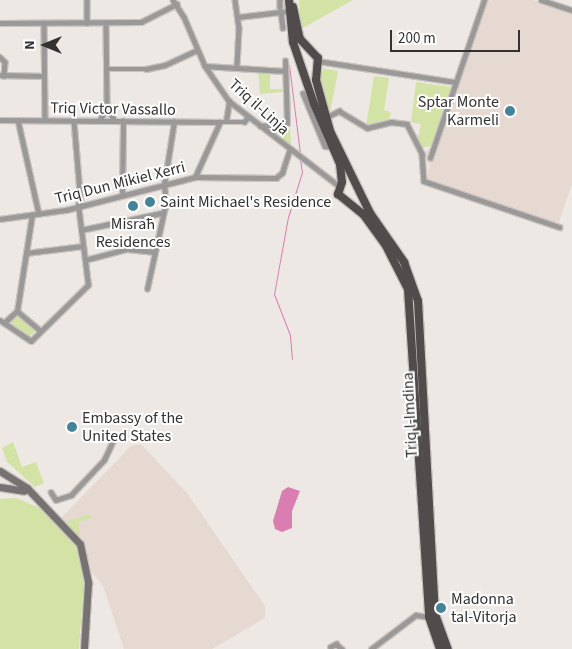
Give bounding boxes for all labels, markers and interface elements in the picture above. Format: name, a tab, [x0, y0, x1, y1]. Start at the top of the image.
north arrow	[20, 20, 70, 70]
scale bar	[392, 20, 522, 52]
text: 200 m	[398, 28, 436, 49]
text: N	[20, 40, 40, 50]
street label: Triq il-Linja	[225, 75, 293, 139]
place label: Sptar Monte Karmeli	[418, 92, 499, 130]
street label: Triq Victor Vassallo	[50, 98, 176, 120]
marker: Sptar Monte Karmeli	[503, 104, 517, 118]
street label: Triq Dun Mikiel Xerri	[53, 158, 187, 208]
place label: Saint Michael's Residence	[160, 192, 331, 212]
marker: Saint Michael's Residence	[144, 196, 156, 208]
marker: Misraħ Residences	[127, 200, 139, 212]
place label: Misraħ Residences	[96, 214, 170, 252]
street label: Triq l-Imdina	[398, 372, 422, 458]
place label: Embassy of the United States	[82, 408, 183, 446]
marker: Embassy of the United States	[66, 421, 78, 433]
place label: Madonna tal-Vitorja	[451, 589, 516, 627]
marker: Madonna tal-Vitorja	[435, 602, 447, 614]

